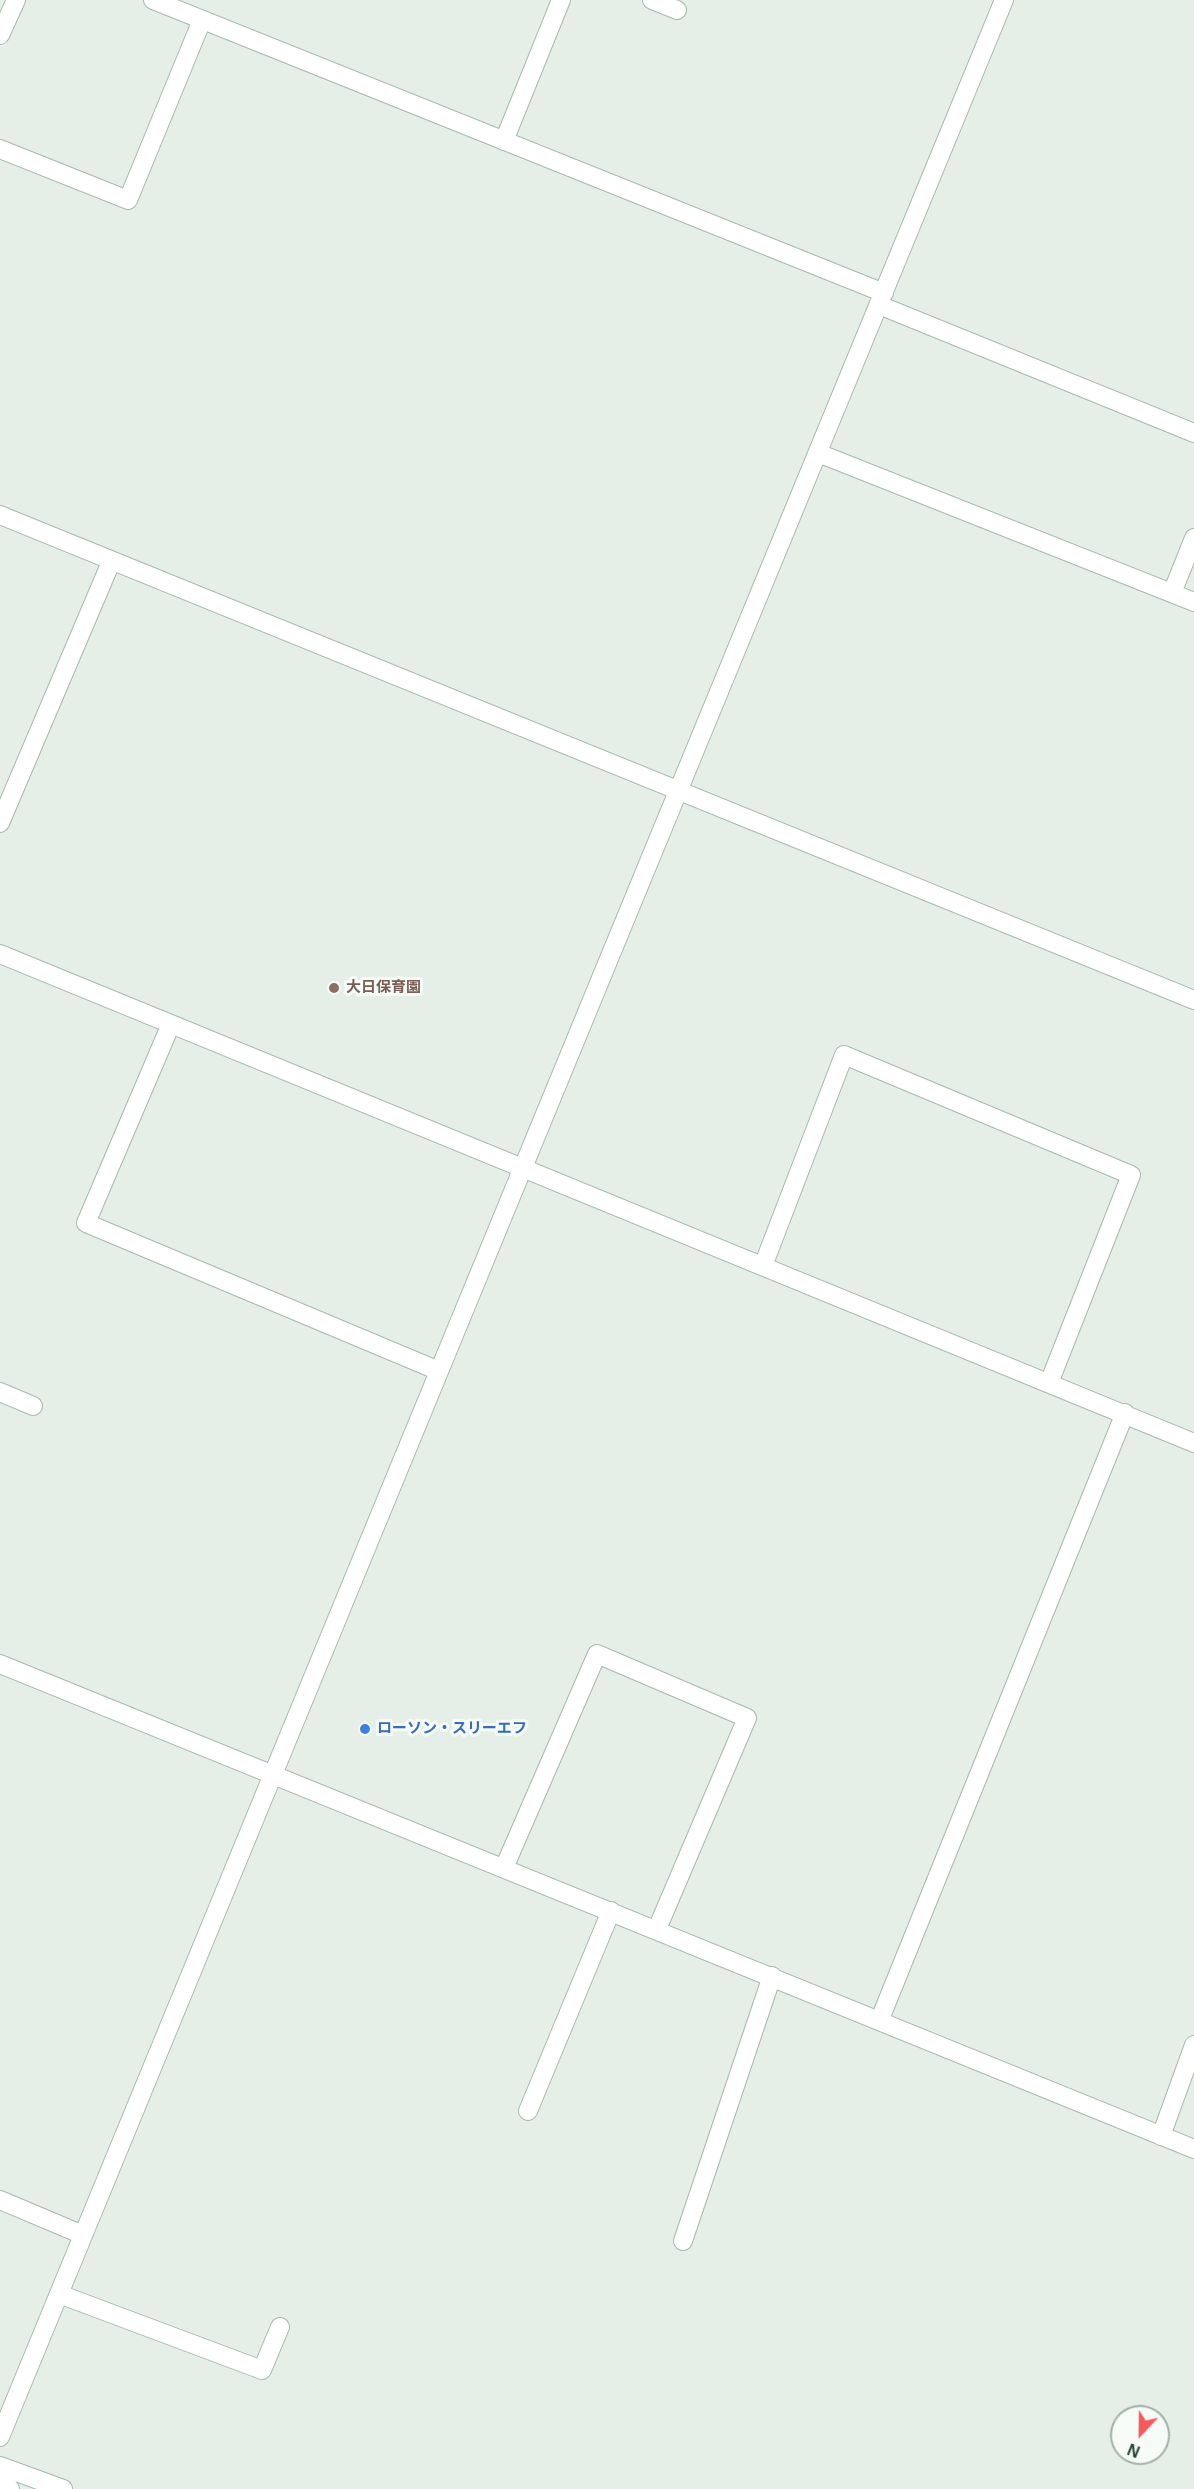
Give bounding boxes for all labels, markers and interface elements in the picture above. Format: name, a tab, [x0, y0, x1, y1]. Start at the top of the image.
place label: 大日保育園	[346, 979, 421, 997]
marker: 大日保育園	[327, 981, 341, 995]
place label: ローソン・スリーエフ	[377, 1720, 527, 1738]
marker: ローソン・スリーエフ	[358, 1722, 372, 1736]
north arrow	[1110, 2405, 1170, 2465]
text: N	[1125, 2440, 1142, 2460]

